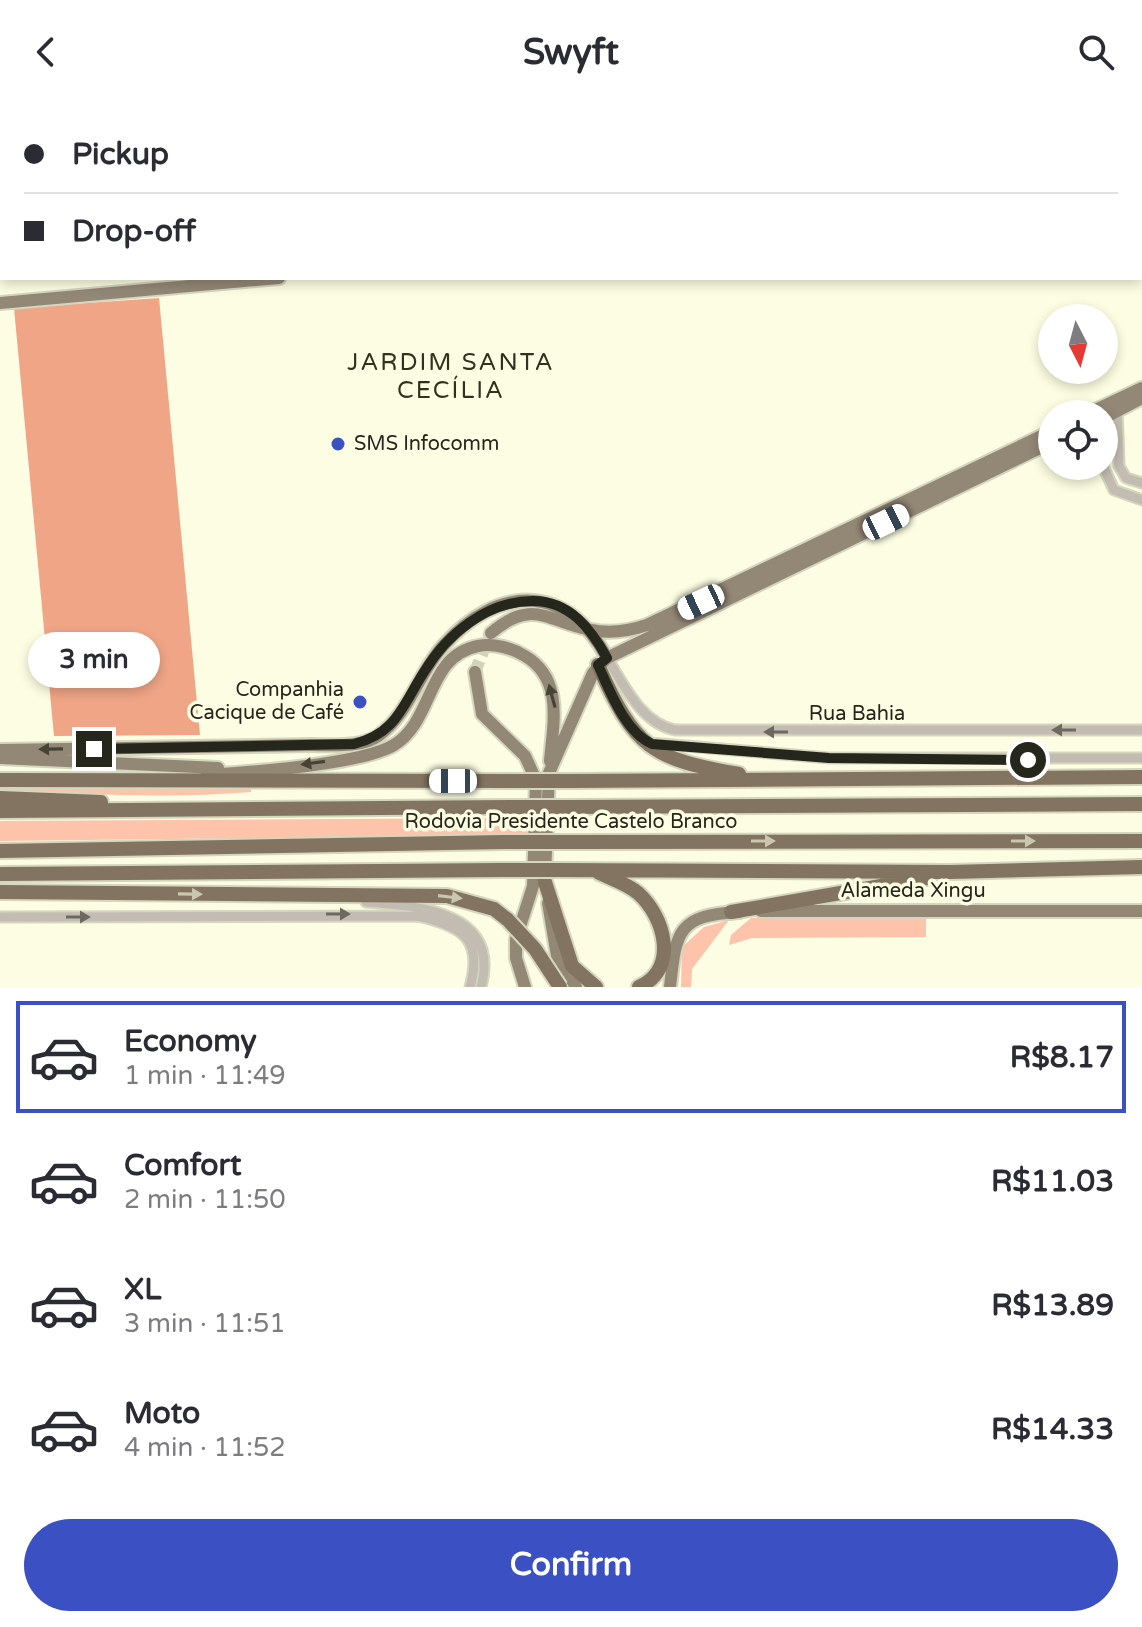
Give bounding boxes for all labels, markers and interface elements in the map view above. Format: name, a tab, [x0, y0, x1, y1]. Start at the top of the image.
icon: back	[24, 30, 68, 74]
icon: search	[1074, 30, 1118, 74]
text: Swyft	[523, 31, 619, 74]
text: Pickup	[72, 136, 169, 173]
text: Drop-off	[72, 213, 196, 250]
north arrow	[1038, 304, 1118, 384]
map controls	[1038, 304, 1118, 480]
district label: JARDIM SANTA CECÍLIA	[347, 348, 555, 405]
button: locate	[1038, 400, 1118, 480]
place label: SMS Infocomm	[354, 432, 499, 456]
marker: SMS Infocomm	[329, 435, 347, 453]
car	[859, 501, 913, 543]
car	[674, 581, 728, 623]
callout: 3 min	[28, 633, 160, 689]
text: 3 min	[59, 644, 129, 675]
place label: Companhia Cacique de Café	[190, 678, 344, 725]
one-way arrow	[545, 683, 557, 708]
marker: Companhia Cacique de Café	[351, 693, 369, 711]
street label: Rua Bahia	[809, 702, 905, 726]
one-way arrow	[1051, 724, 1076, 736]
one-way arrow	[763, 726, 788, 738]
route end	[76, 731, 112, 767]
route start	[1010, 742, 1046, 778]
one-way arrow	[38, 743, 63, 755]
one-way arrow	[301, 757, 326, 770]
car	[429, 769, 477, 793]
street label: Rodovia Presidente Castelo Branco	[405, 810, 737, 834]
one-way arrow	[1011, 834, 1036, 847]
one-way arrow	[751, 835, 776, 847]
street label: Alameda Xingu	[840, 879, 986, 903]
one-way arrow	[178, 888, 203, 900]
one-way arrow	[438, 891, 463, 904]
one-way arrow	[326, 908, 351, 920]
one-way arrow	[66, 911, 91, 923]
icon: car	[28, 1021, 100, 1093]
text: Economy	[124, 1023, 257, 1060]
text: R$8.17	[1010, 1039, 1114, 1076]
text: 1 min · 11:49	[124, 1060, 286, 1091]
icon: car	[28, 1145, 100, 1217]
text: Comfort	[124, 1147, 242, 1184]
text: R$11.03	[991, 1163, 1114, 1200]
text: 2 min · 11:50	[124, 1184, 286, 1215]
icon: car	[28, 1269, 100, 1341]
text: XL	[124, 1271, 161, 1308]
text: R$13.89	[991, 1287, 1114, 1324]
text: 3 min · 11:51	[124, 1308, 286, 1339]
icon: car	[28, 1393, 100, 1465]
text: Moto	[124, 1395, 200, 1432]
text: R$14.33	[991, 1411, 1114, 1448]
text: 4 min · 11:52	[124, 1432, 286, 1463]
button: Confirm	[24, 1519, 1118, 1611]

